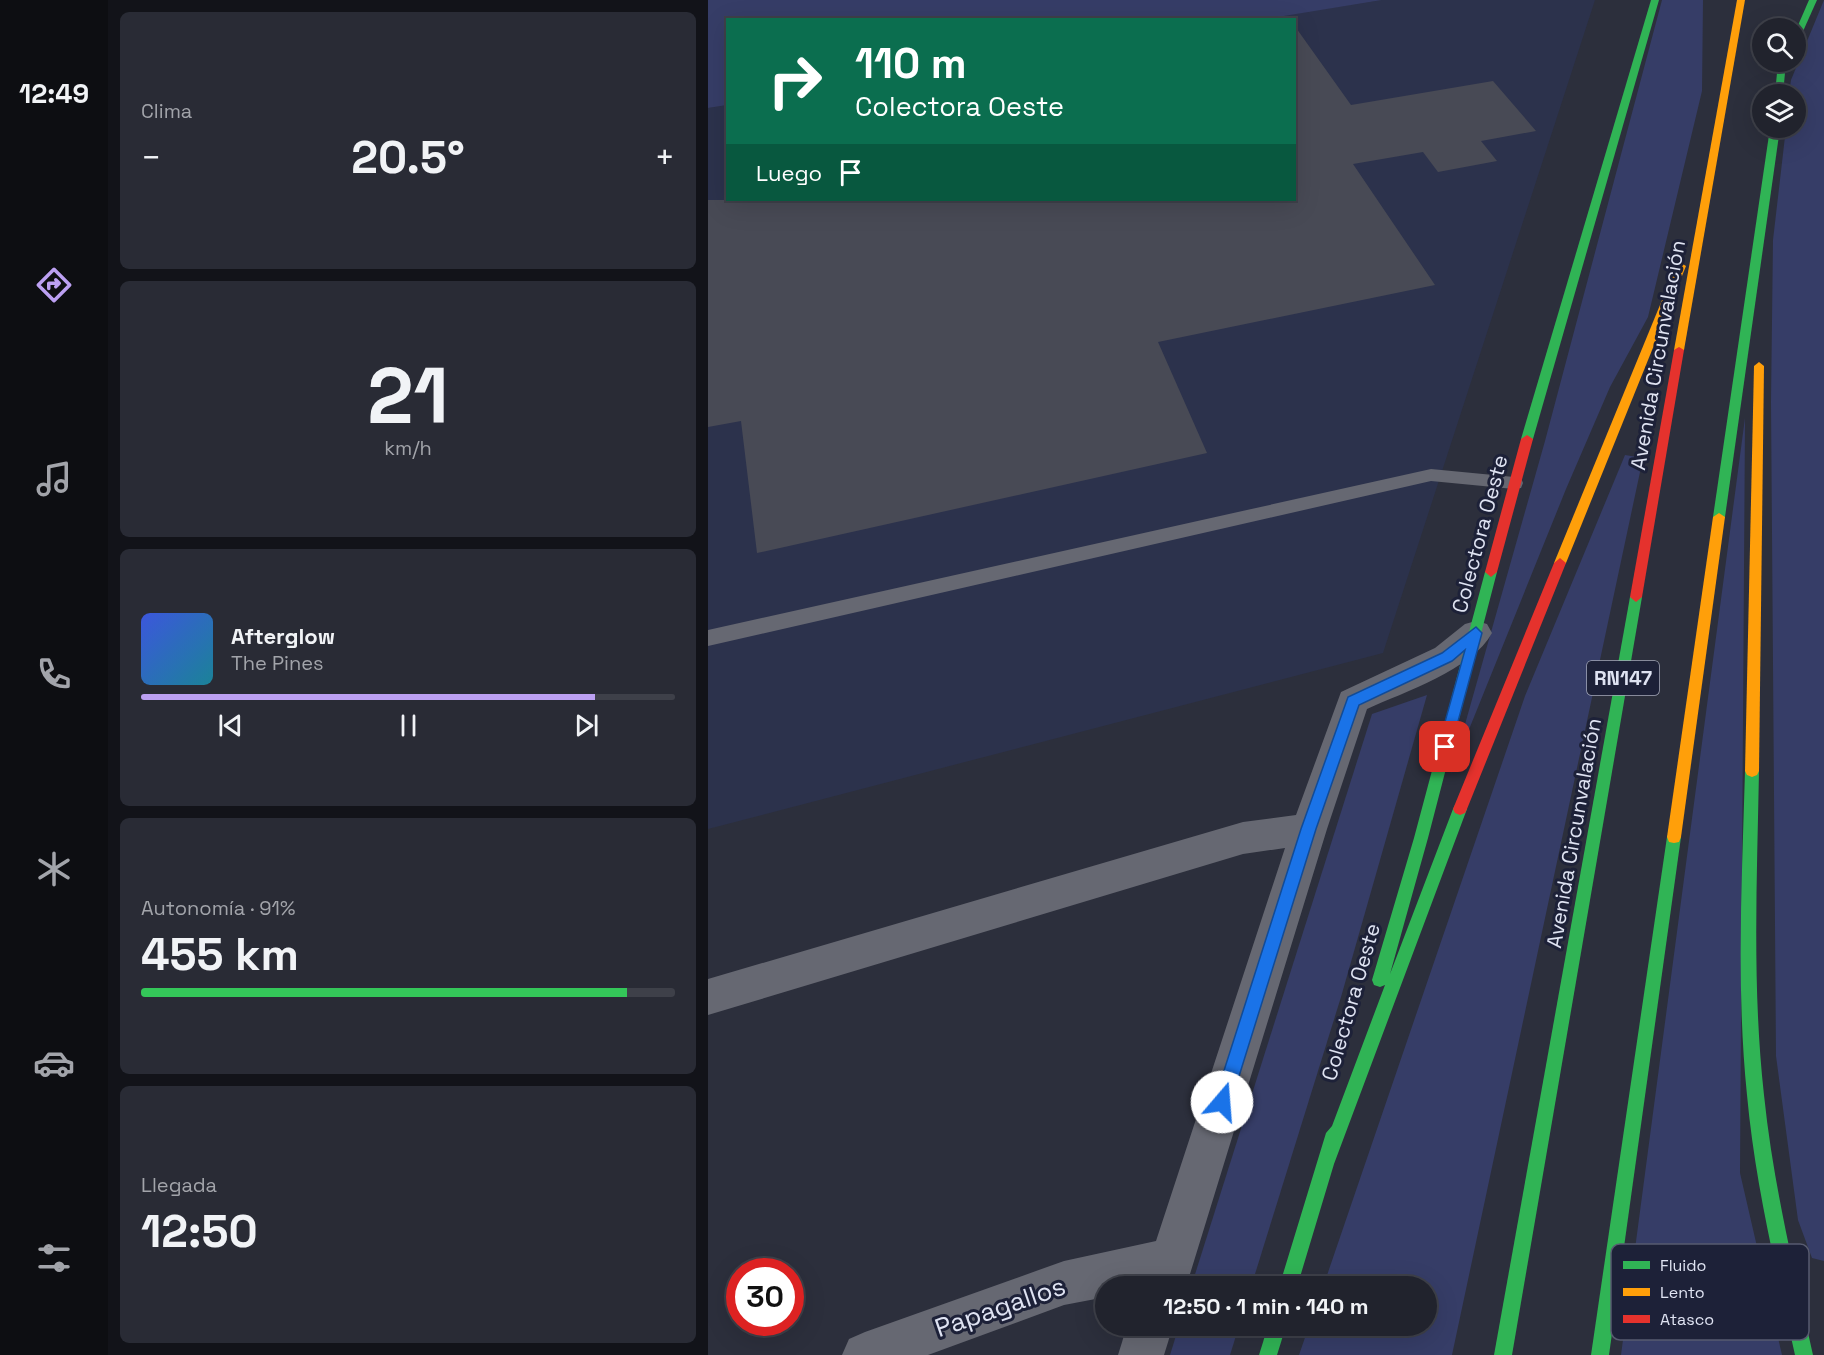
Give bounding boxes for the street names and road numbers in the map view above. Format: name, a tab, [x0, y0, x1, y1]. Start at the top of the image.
street label: Avenida Circunvalación	[1624, 238, 1691, 472]
street label: Colectora Oeste	[1445, 452, 1514, 616]
road number: RN147	[1587, 661, 1659, 695]
street label: Avenida Circunvalación	[1540, 716, 1607, 950]
street label: Colectora Oeste	[1315, 920, 1386, 1084]
street label: Papagallos	[930, 1269, 1070, 1345]

